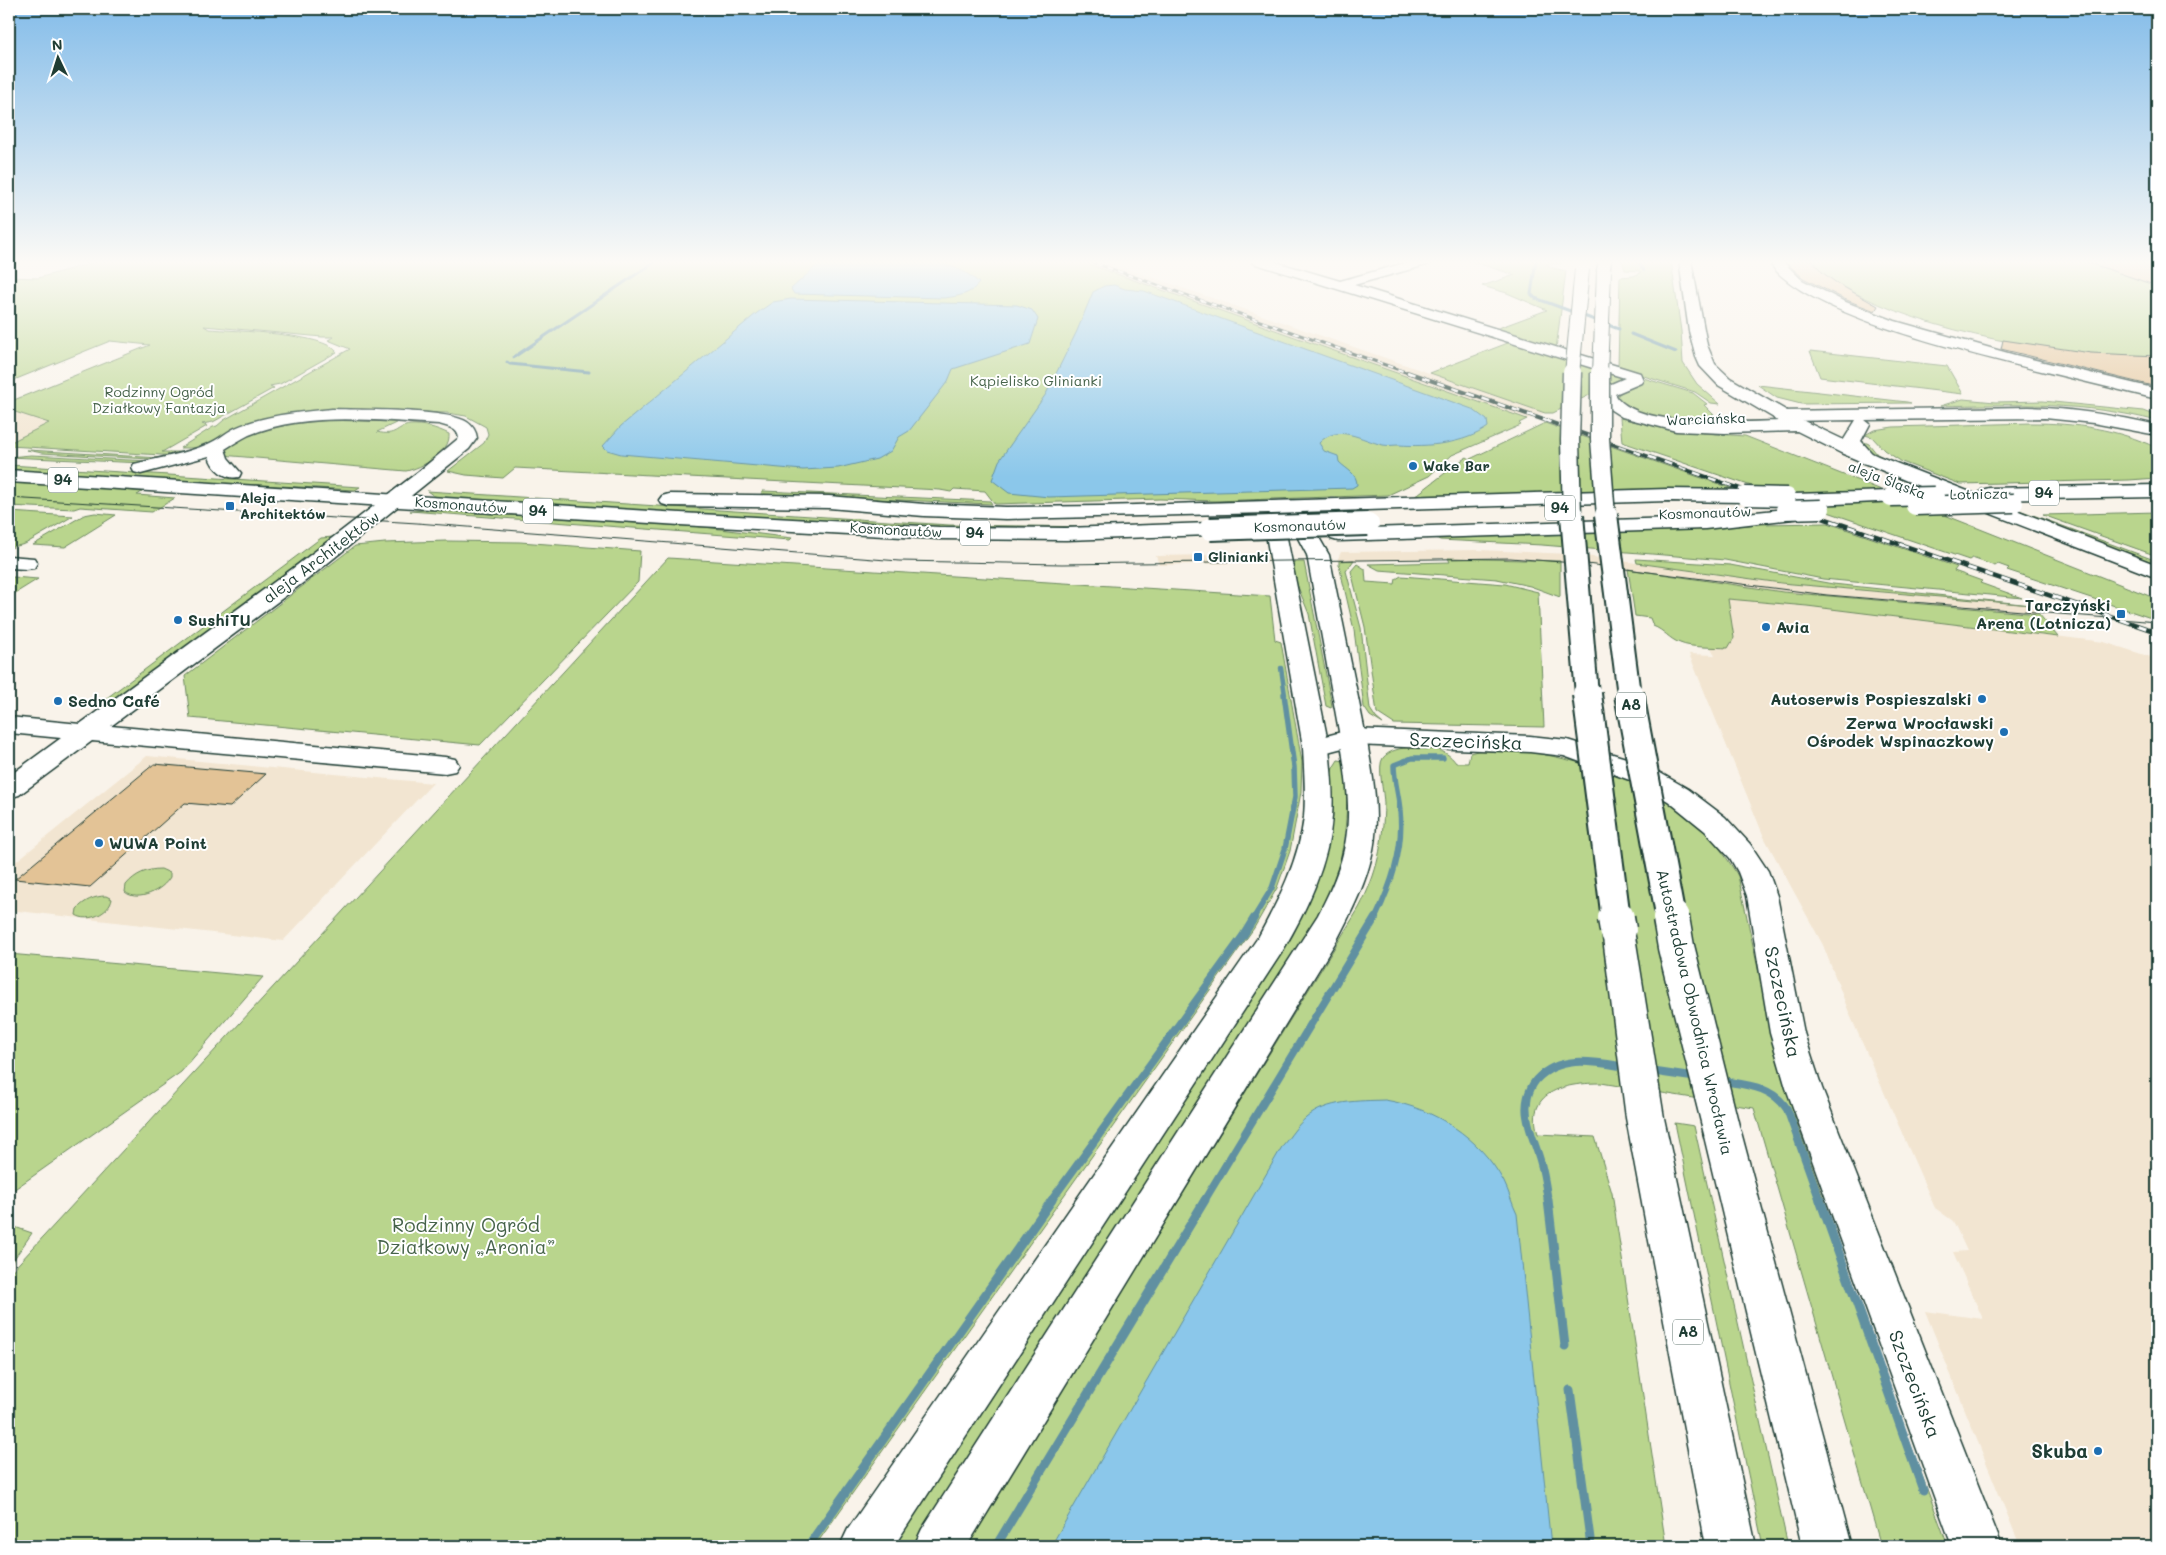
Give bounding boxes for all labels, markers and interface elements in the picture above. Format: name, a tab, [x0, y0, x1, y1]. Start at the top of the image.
north arrow	[32, 32, 82, 82]
text: N	[51, 35, 63, 54]
park label: Kąpielisko Glinianki	[970, 371, 1102, 390]
park label: Rodzinny Ogród Działkowy Fantazja	[92, 382, 226, 417]
street label: Warciańska	[1666, 408, 1746, 429]
place label: Wake Bar	[1423, 456, 1490, 475]
street label: aleja Śląska	[1846, 456, 1929, 503]
marker: Wake Bar	[1407, 460, 1419, 472]
road number: 94	[48, 468, 78, 492]
road number: 94	[2029, 480, 2059, 506]
street label: Lotnicza	[1950, 483, 2008, 504]
place label: Aleja Architektów	[240, 488, 326, 523]
street label: Kosmonautów	[414, 492, 508, 517]
road number: 94	[1545, 496, 1575, 520]
road number: 94	[523, 498, 553, 524]
marker: Aleja Architektów	[224, 500, 236, 512]
street label: Kosmonautów	[1658, 501, 1752, 524]
street label: aleja Architektów	[258, 506, 383, 607]
street label: Kosmonautów	[1253, 514, 1347, 537]
street label: Kosmonautów	[849, 518, 943, 541]
road number: 94	[960, 520, 990, 546]
place label: Glinianki	[1208, 547, 1269, 566]
marker: Glinianki	[1192, 551, 1204, 563]
place label: Tarczyński Arena (Lotnicza)	[1976, 594, 2111, 633]
marker: Tarczyński Arena (Lotnicza)	[2115, 608, 2127, 620]
place label: SushiTU	[188, 609, 251, 630]
marker: SushiTU	[172, 614, 184, 626]
place label: Avia	[1776, 616, 1810, 637]
marker: Avia	[1760, 621, 1772, 633]
place label: Autoserwis Pospieszalski	[1770, 688, 1972, 709]
place label: Sedno Café	[68, 690, 160, 711]
road number: A8	[1616, 692, 1646, 718]
marker: Autoserwis Pospieszalski	[1976, 693, 1988, 705]
marker: Sedno Café	[52, 695, 64, 707]
place label: Zerwa Wrocławski Ośrodek Wspinaczkowy	[1807, 712, 1994, 751]
street label: Szczecińska	[1409, 726, 1523, 755]
marker: Zerwa Wrocławski Ośrodek Wspinaczkowy	[1998, 726, 2010, 738]
place label: WUWA Point	[109, 832, 207, 853]
marker: WUWA Point	[93, 837, 105, 849]
street label: Autostradowa Obwodnica Wrocławia	[1652, 867, 1739, 1157]
street label: Szczecińska	[1759, 944, 1808, 1060]
park label: Rodzinny Ogród Działkowy „Aronia”	[377, 1212, 555, 1259]
road number: A8	[1673, 1320, 1703, 1344]
street label: Szczecińska	[1883, 1326, 1947, 1441]
place label: Skuba	[2031, 1438, 2088, 1463]
marker: Skuba	[2092, 1445, 2104, 1457]

